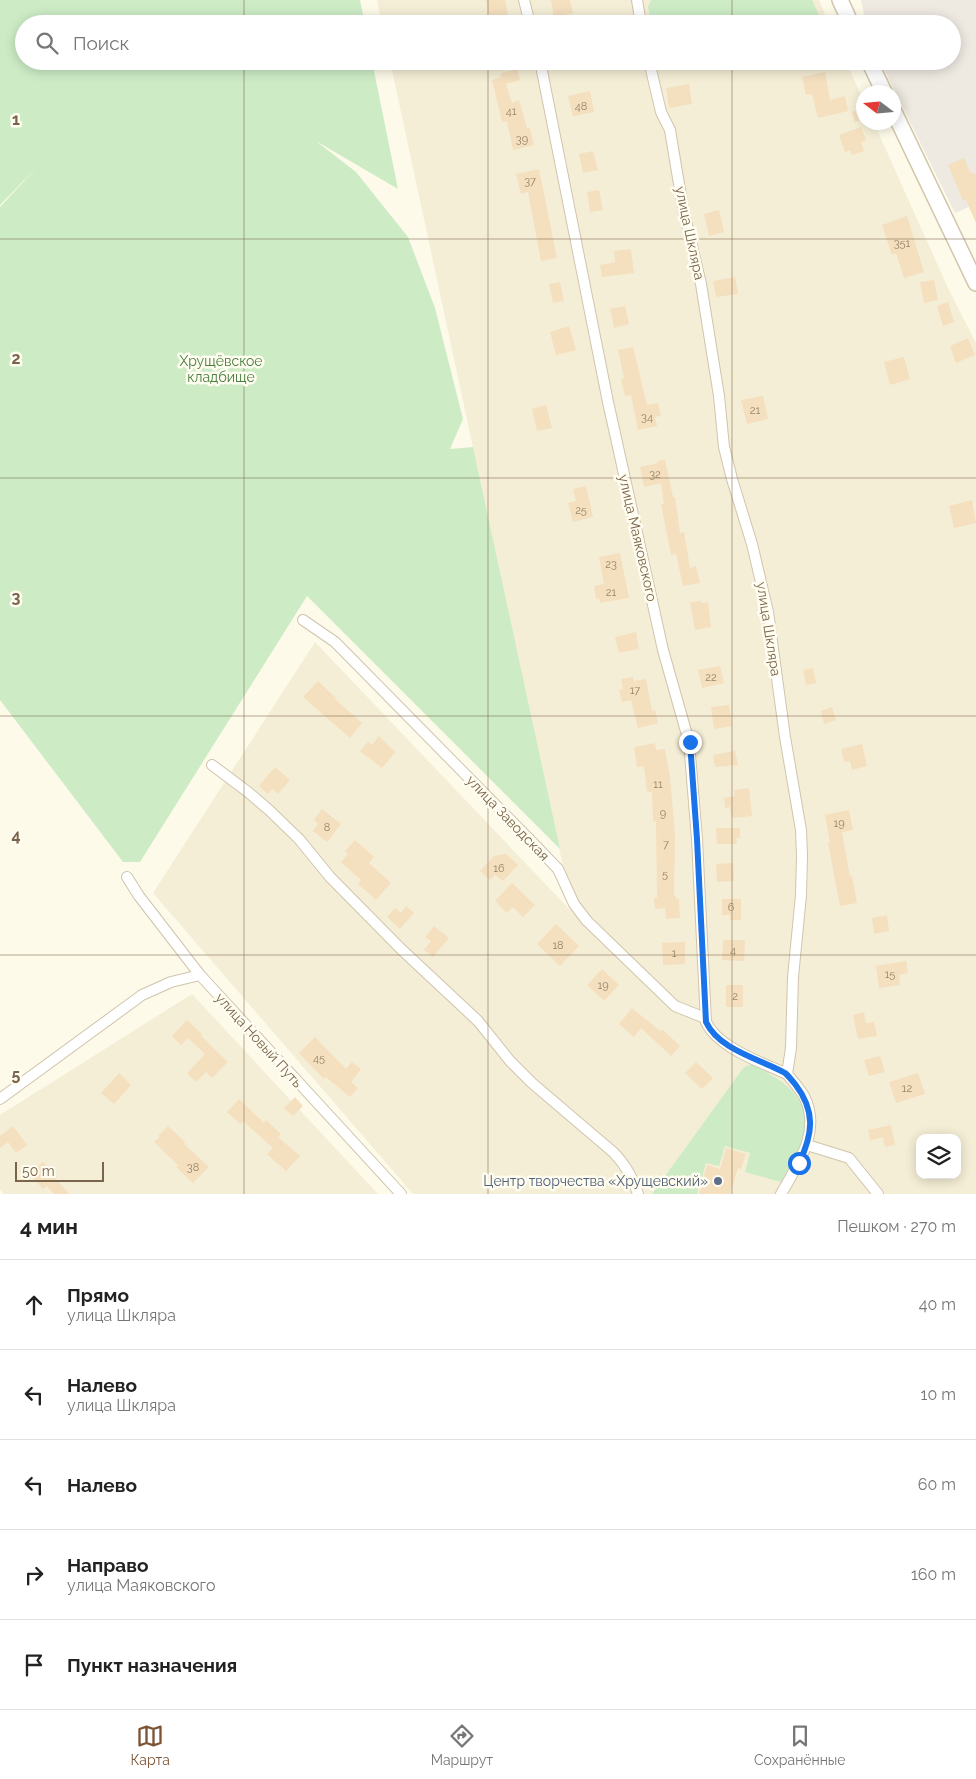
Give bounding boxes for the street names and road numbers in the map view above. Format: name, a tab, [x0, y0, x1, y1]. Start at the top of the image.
street label: улица Шкляра	[672, 185, 708, 281]
street label: улица Маяковского	[616, 473, 660, 603]
street label: улица Шкляра	[754, 581, 784, 677]
street label: улица Заводская	[463, 772, 553, 864]
street label: улица Новый Путь	[212, 989, 306, 1091]

